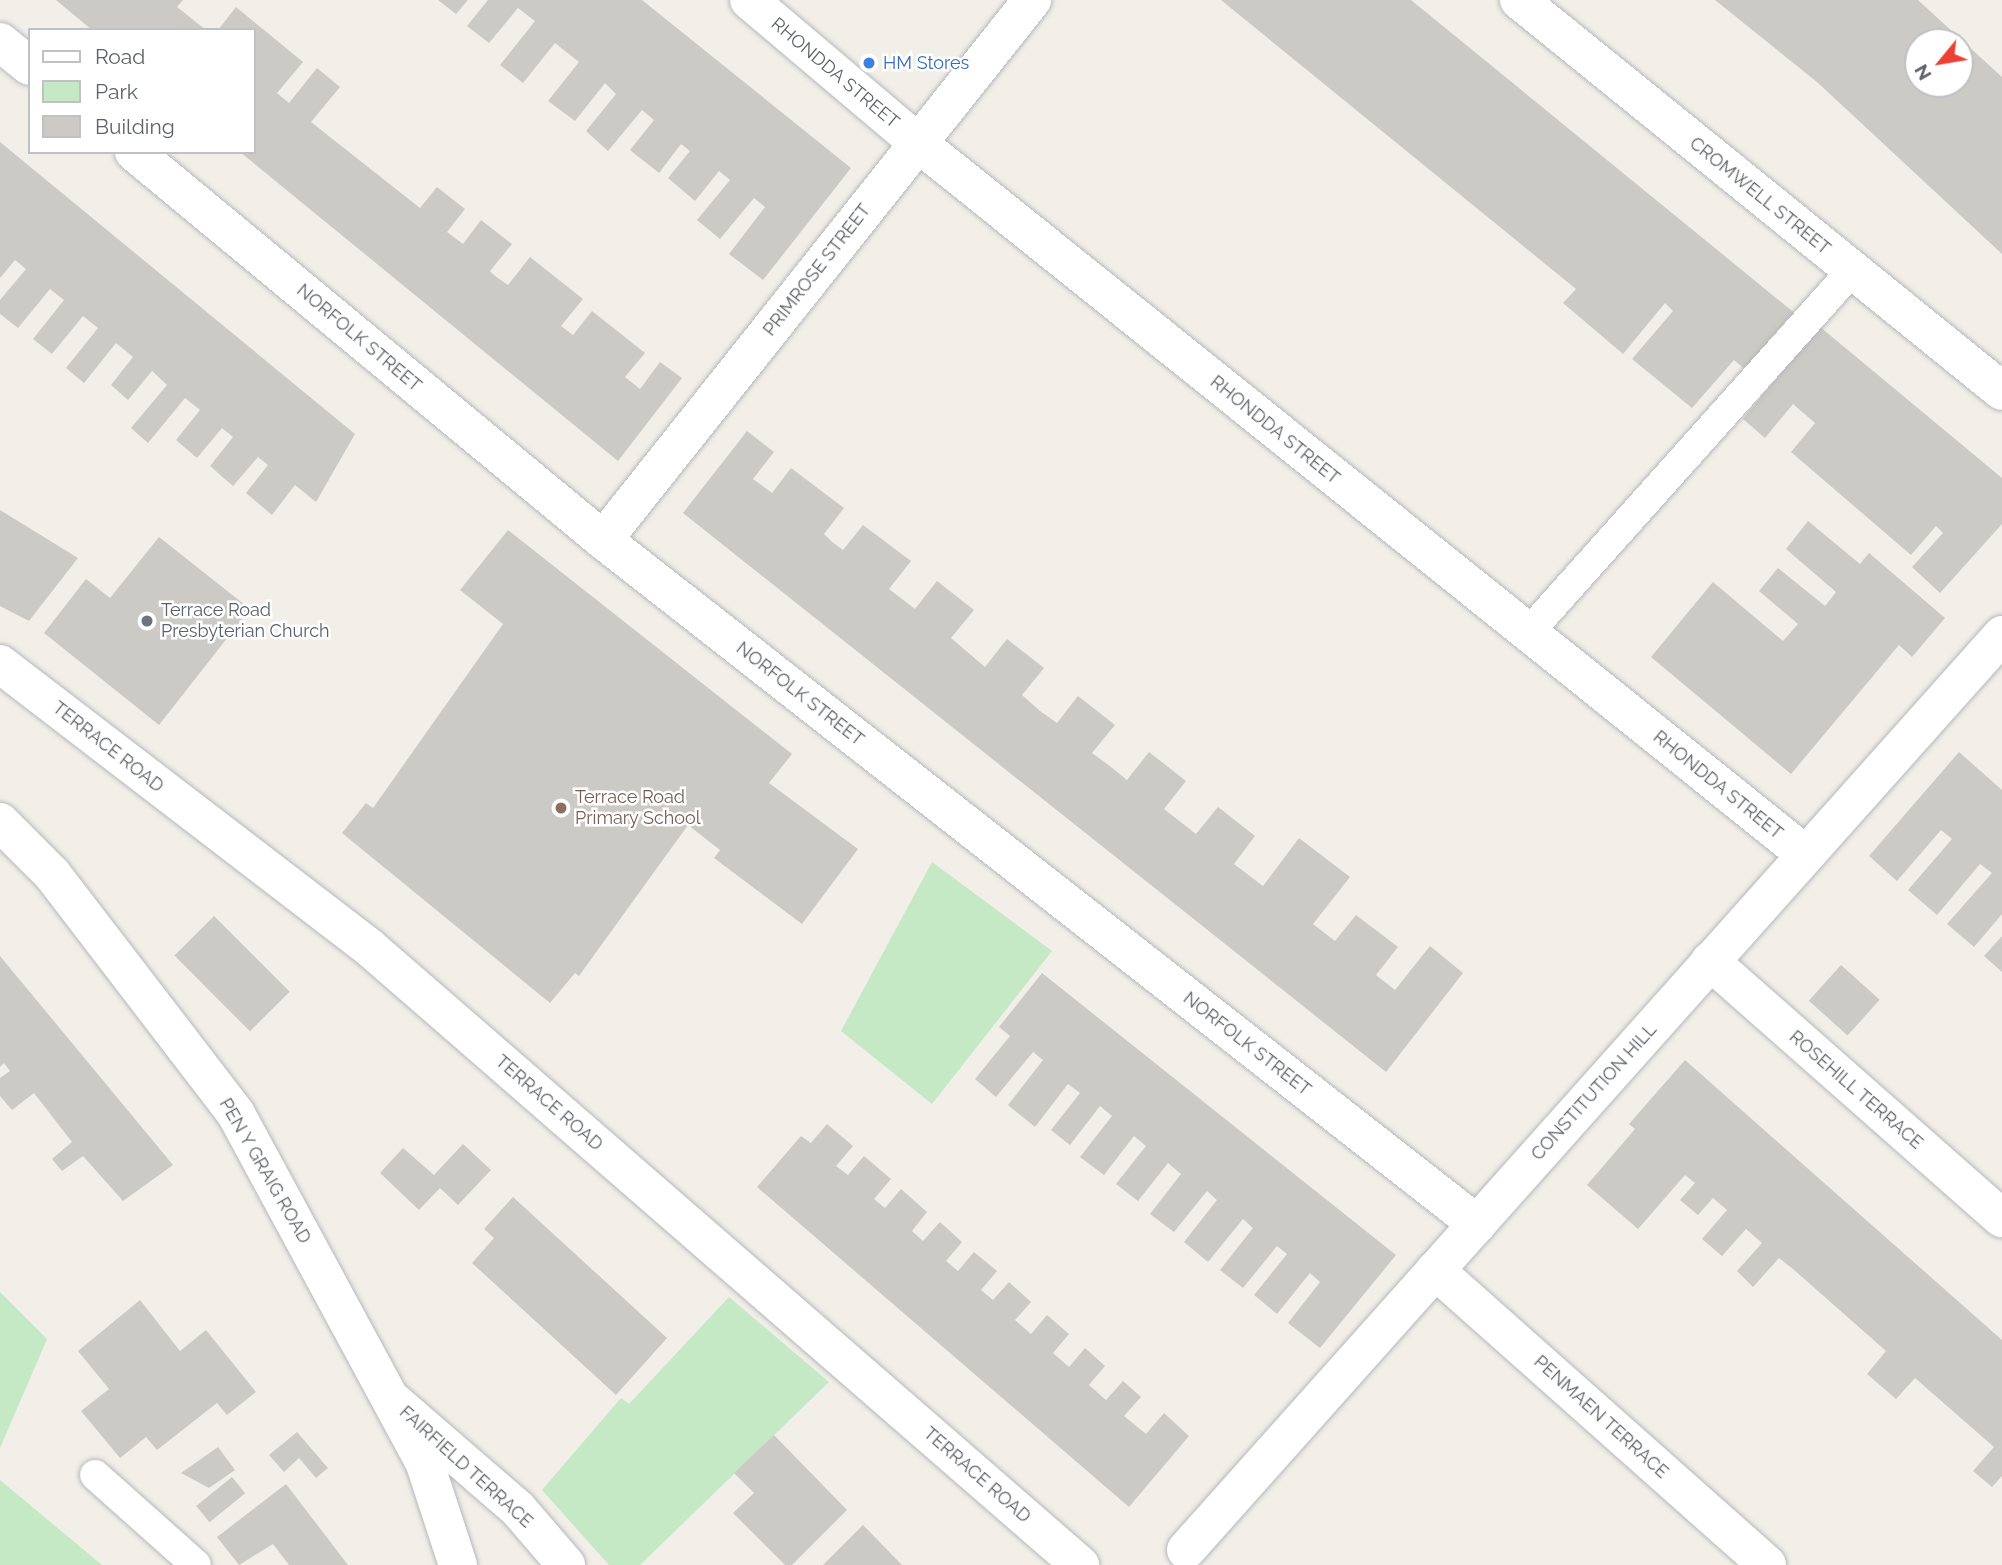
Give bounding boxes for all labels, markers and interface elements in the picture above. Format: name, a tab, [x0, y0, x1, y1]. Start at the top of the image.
street label: RHONDDA STREET	[766, 13, 904, 133]
legend	[28, 28, 256, 154]
north arrow	[1904, 28, 1974, 98]
text: Road	[95, 44, 145, 69]
place label: HM Stores	[883, 52, 969, 74]
marker: HM Stores	[861, 55, 877, 71]
text: N	[1909, 61, 1936, 84]
text: Park	[95, 79, 138, 104]
text: Building	[95, 114, 175, 139]
street label: CROMWELL STREET	[1685, 132, 1835, 260]
street label: PRIMROSE STREET	[759, 200, 875, 340]
street label: NORFOLK STREET	[292, 280, 426, 396]
street label: RHONDDA STREET	[1206, 371, 1344, 489]
place label: Terrace Road Presbyterian Church	[161, 600, 330, 642]
marker: Terrace Road Presbyterian Church	[139, 613, 155, 629]
street label: NORFOLK STREET	[732, 637, 868, 751]
street label: TERRACE ROAD	[48, 697, 168, 797]
street label: RHONDDA STREET	[1649, 726, 1787, 844]
place label: Terrace Road Primary School	[575, 787, 701, 830]
marker: Terrace Road Primary School	[553, 800, 569, 816]
street label: NORFOLK STREET	[1179, 987, 1315, 1101]
street label: CONSTITUTION HILL	[1527, 1019, 1661, 1165]
street label: ROSEHILL TERRACE	[1784, 1026, 1928, 1154]
street label: TERRACE ROAD	[491, 1051, 607, 1155]
street label: PEN Y GRAIG ROAD	[214, 1094, 316, 1248]
street label: PENMAEN TERRACE	[1529, 1351, 1673, 1483]
street label: FAIRFIELD TERRACE	[395, 1401, 537, 1533]
street label: TERRACE ROAD	[919, 1423, 1035, 1527]

